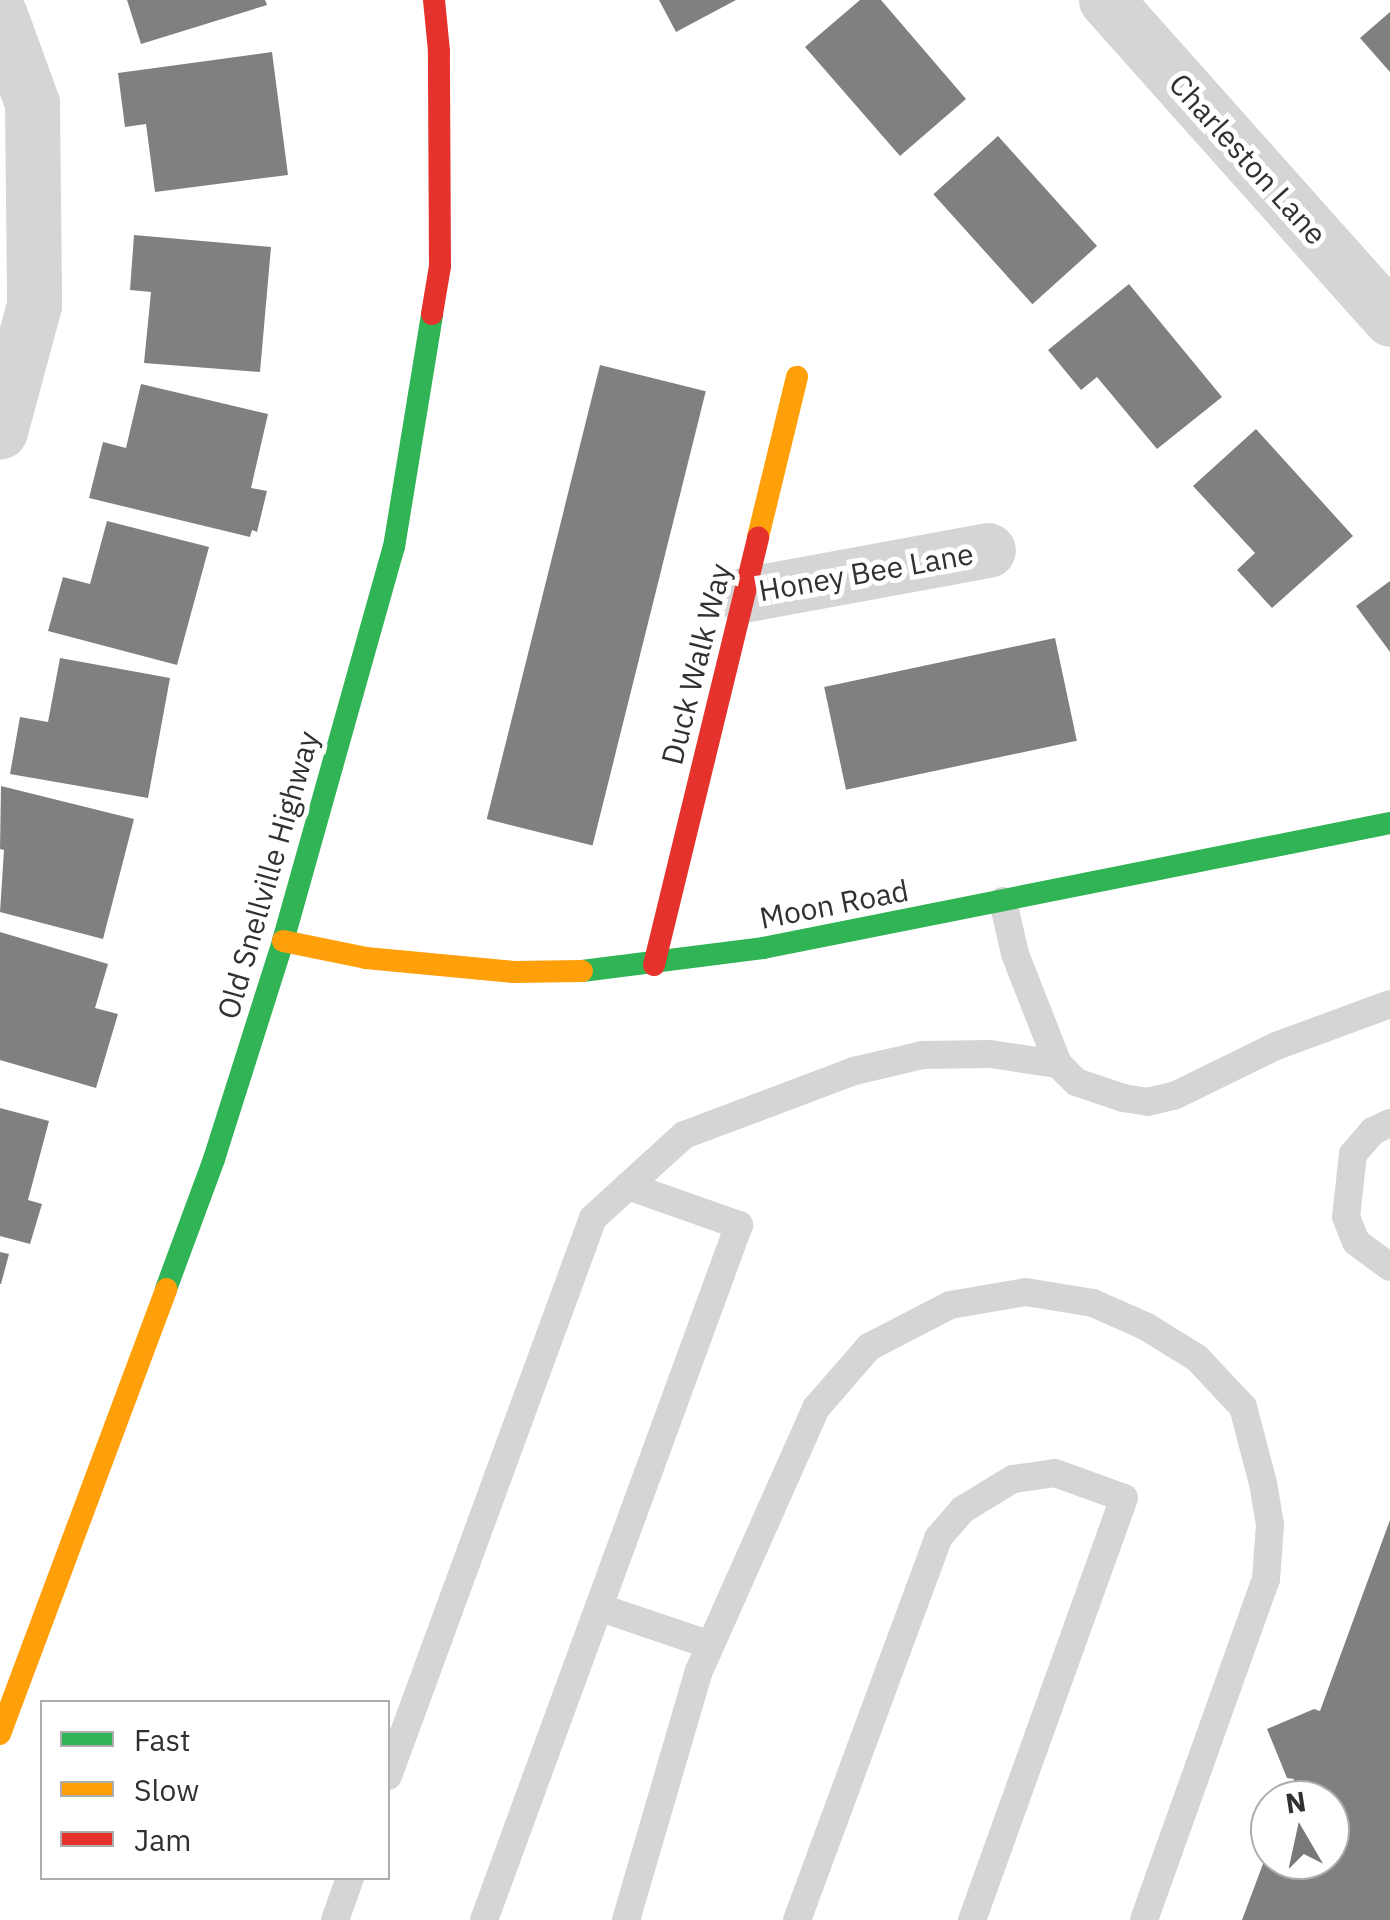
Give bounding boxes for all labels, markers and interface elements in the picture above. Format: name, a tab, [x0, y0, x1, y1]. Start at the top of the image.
street label: Charleston Lane	[1162, 66, 1334, 252]
street label: Honey Bee Lane	[756, 535, 976, 609]
street label: Duck Walk Way	[654, 560, 738, 768]
street label: Old Snellville Highway	[210, 727, 326, 1023]
street label: Moon Road	[756, 872, 912, 936]
legend	[40, 1700, 390, 1880]
text: Fast	[134, 1720, 191, 1759]
text: Slow	[134, 1770, 199, 1809]
north arrow	[1250, 1780, 1350, 1880]
text: N	[1283, 1782, 1308, 1822]
text: Jam	[134, 1820, 192, 1859]

